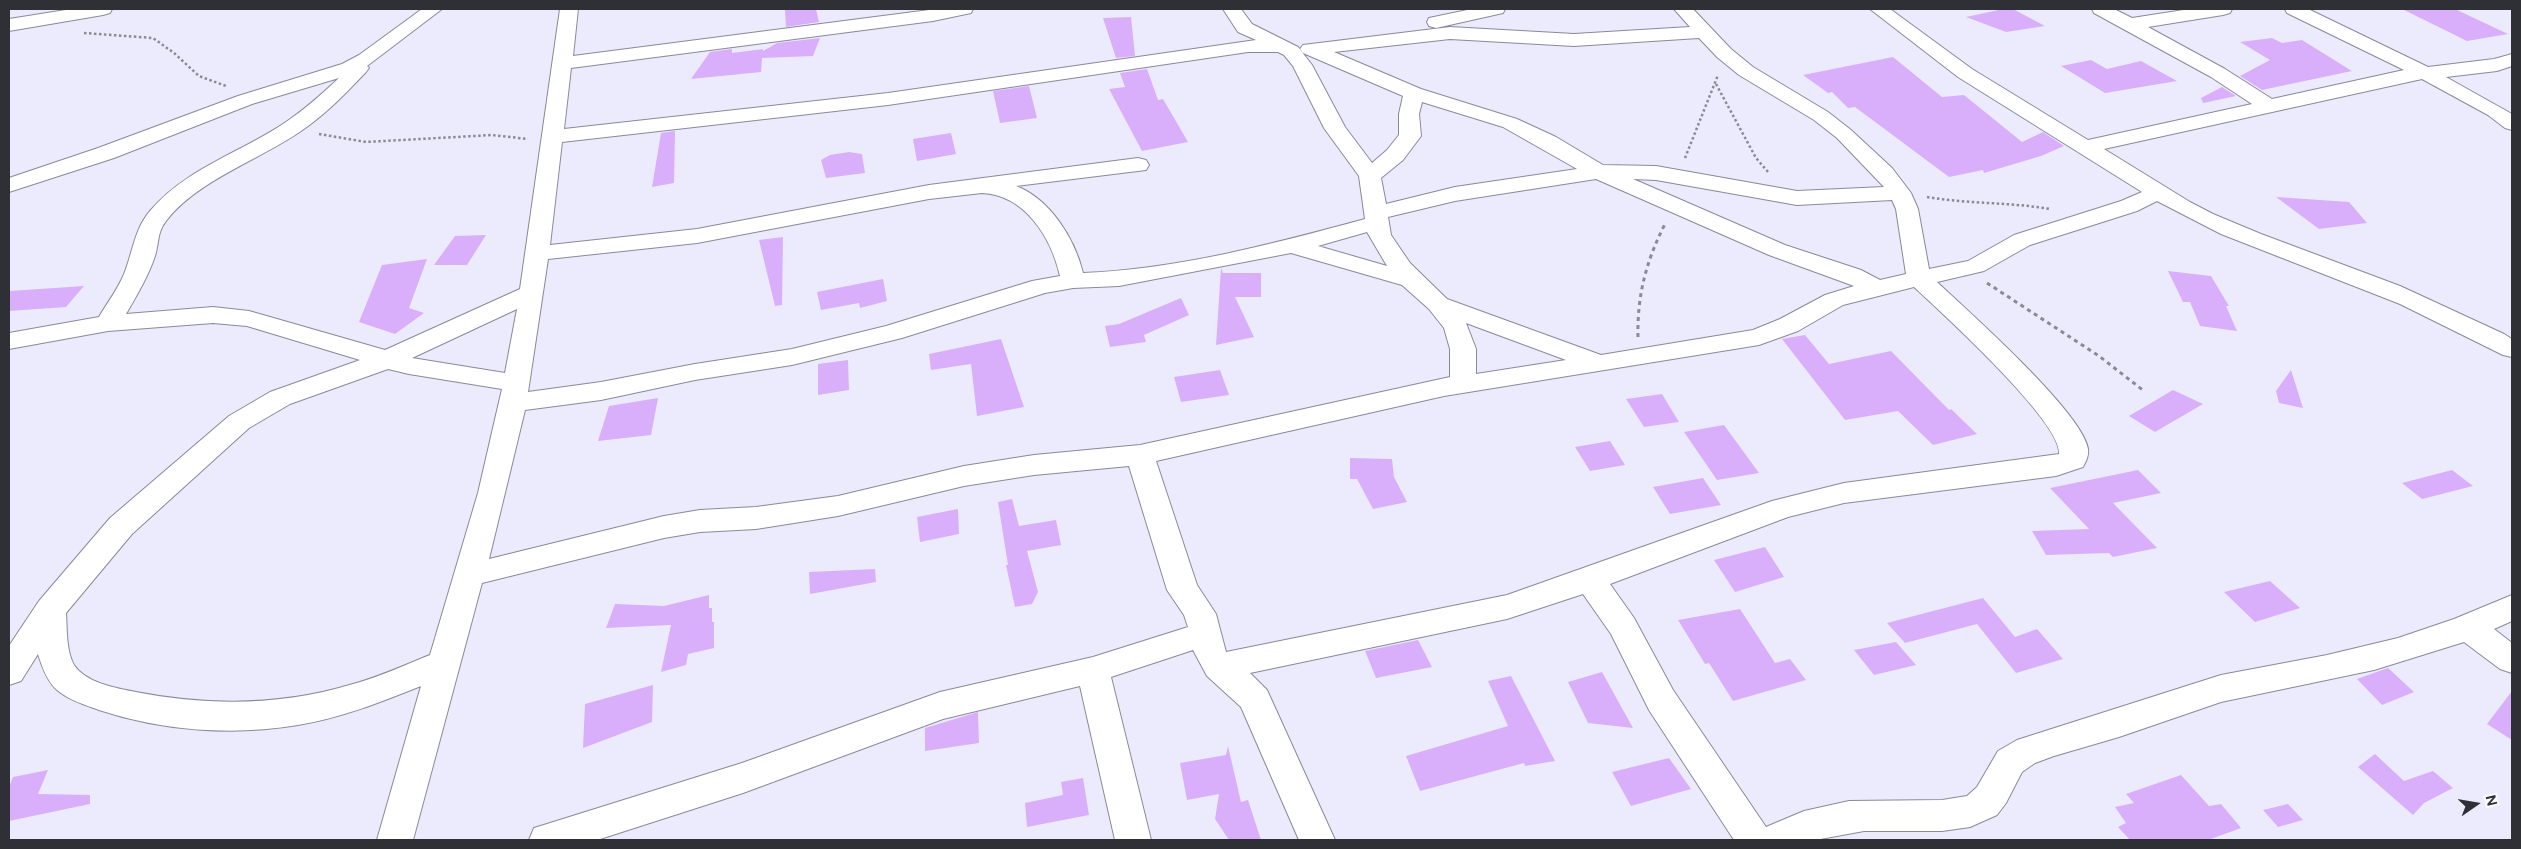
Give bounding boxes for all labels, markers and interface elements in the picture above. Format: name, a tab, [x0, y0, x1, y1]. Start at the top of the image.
north arrow	[2451, 779, 2501, 829]
text: N	[2482, 793, 2501, 808]

